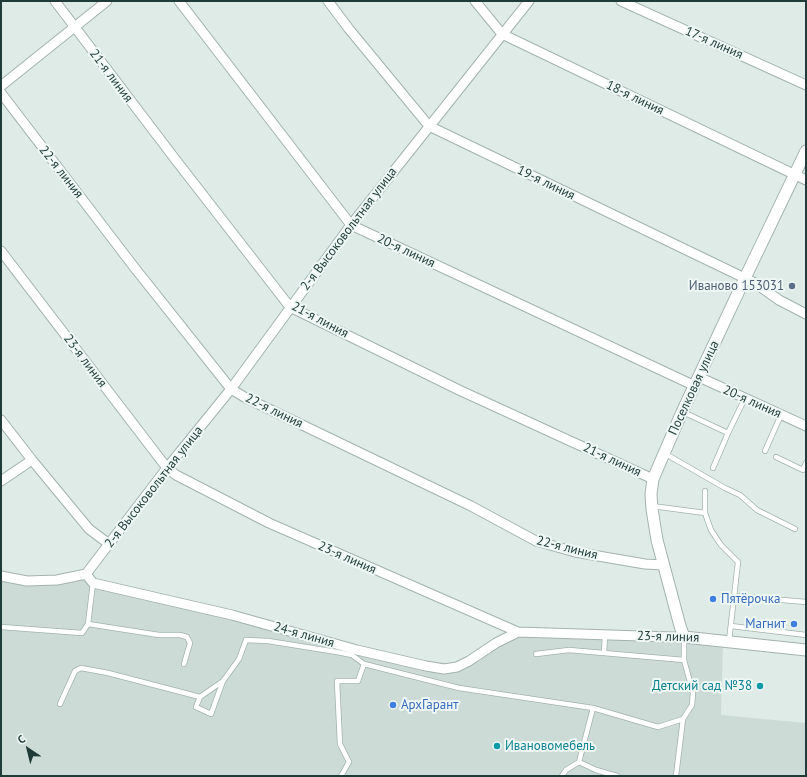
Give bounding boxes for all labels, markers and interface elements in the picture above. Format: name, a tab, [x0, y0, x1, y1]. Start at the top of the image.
street label: 17-я линия	[683, 23, 745, 63]
street label: 21-я линия	[86, 46, 136, 106]
street label: 18-я линия	[604, 77, 666, 119]
street label: 22-я линия	[36, 143, 86, 201]
street label: 19-я линия	[515, 162, 577, 204]
street label: 2-я Высоковольтная улица	[298, 164, 400, 294]
street label: 20-я линия	[374, 231, 438, 271]
place label: Иваново 153031	[689, 278, 784, 294]
marker: Иваново 153031	[787, 281, 797, 291]
street label: 21-я линия	[289, 298, 351, 342]
street label: 23-я линия	[60, 331, 110, 391]
street label: Поселковая улица	[665, 338, 723, 438]
street label: 20-я линия	[720, 382, 784, 422]
street label: 22-я линия	[243, 390, 305, 432]
street label: 2-я Высоковольтная улица	[102, 423, 206, 551]
street label: 21-я линия	[580, 440, 644, 480]
street label: 22-я линия	[535, 533, 599, 563]
street label: 23-я линия	[315, 538, 379, 578]
place label: Пятёрочка	[721, 591, 780, 607]
marker: Пятёрочка	[708, 594, 718, 604]
place label: Магнит	[745, 616, 786, 632]
street label: 24-я линия	[272, 619, 336, 651]
marker: Магнит	[789, 619, 799, 629]
street label: 23-я линия	[637, 628, 699, 646]
place label: Детский сад №38	[652, 678, 752, 694]
marker: Детский сад №38	[755, 681, 765, 691]
place label: АрхГарант	[401, 697, 458, 713]
marker: АрхГарант	[388, 700, 398, 710]
north arrow	[8, 729, 48, 769]
text: С	[15, 732, 28, 747]
place label: Ивановомебель	[505, 738, 595, 754]
marker: Ивановомебель	[492, 741, 502, 751]

